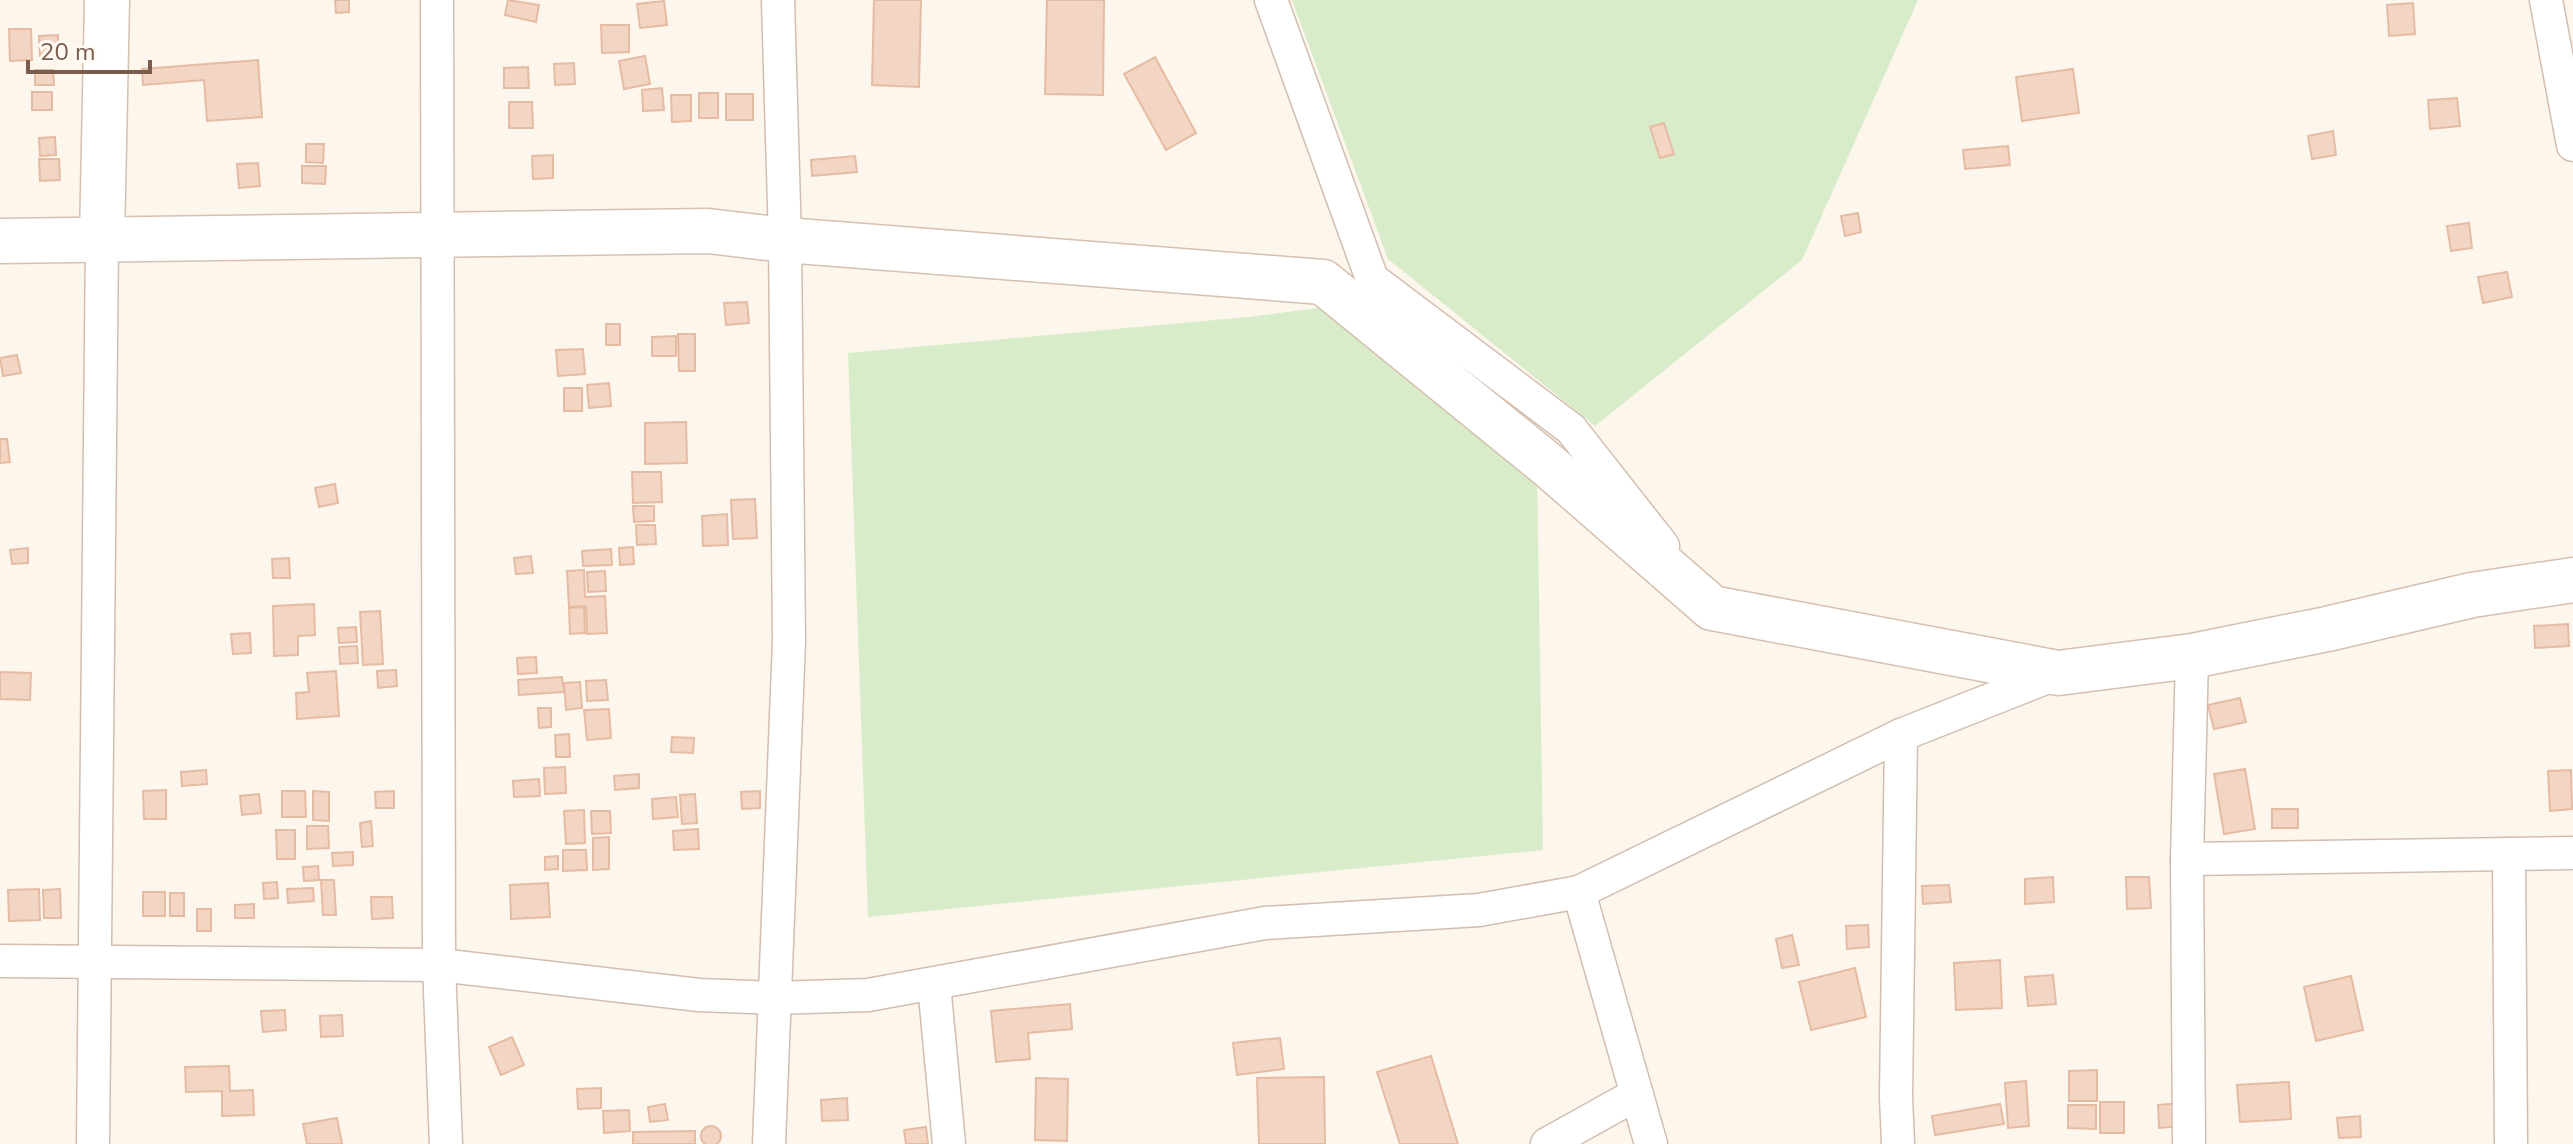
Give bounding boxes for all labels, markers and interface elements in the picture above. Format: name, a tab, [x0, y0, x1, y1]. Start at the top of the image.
scale bar	[28, 24, 150, 74]
text: 20 m	[40, 36, 96, 68]

